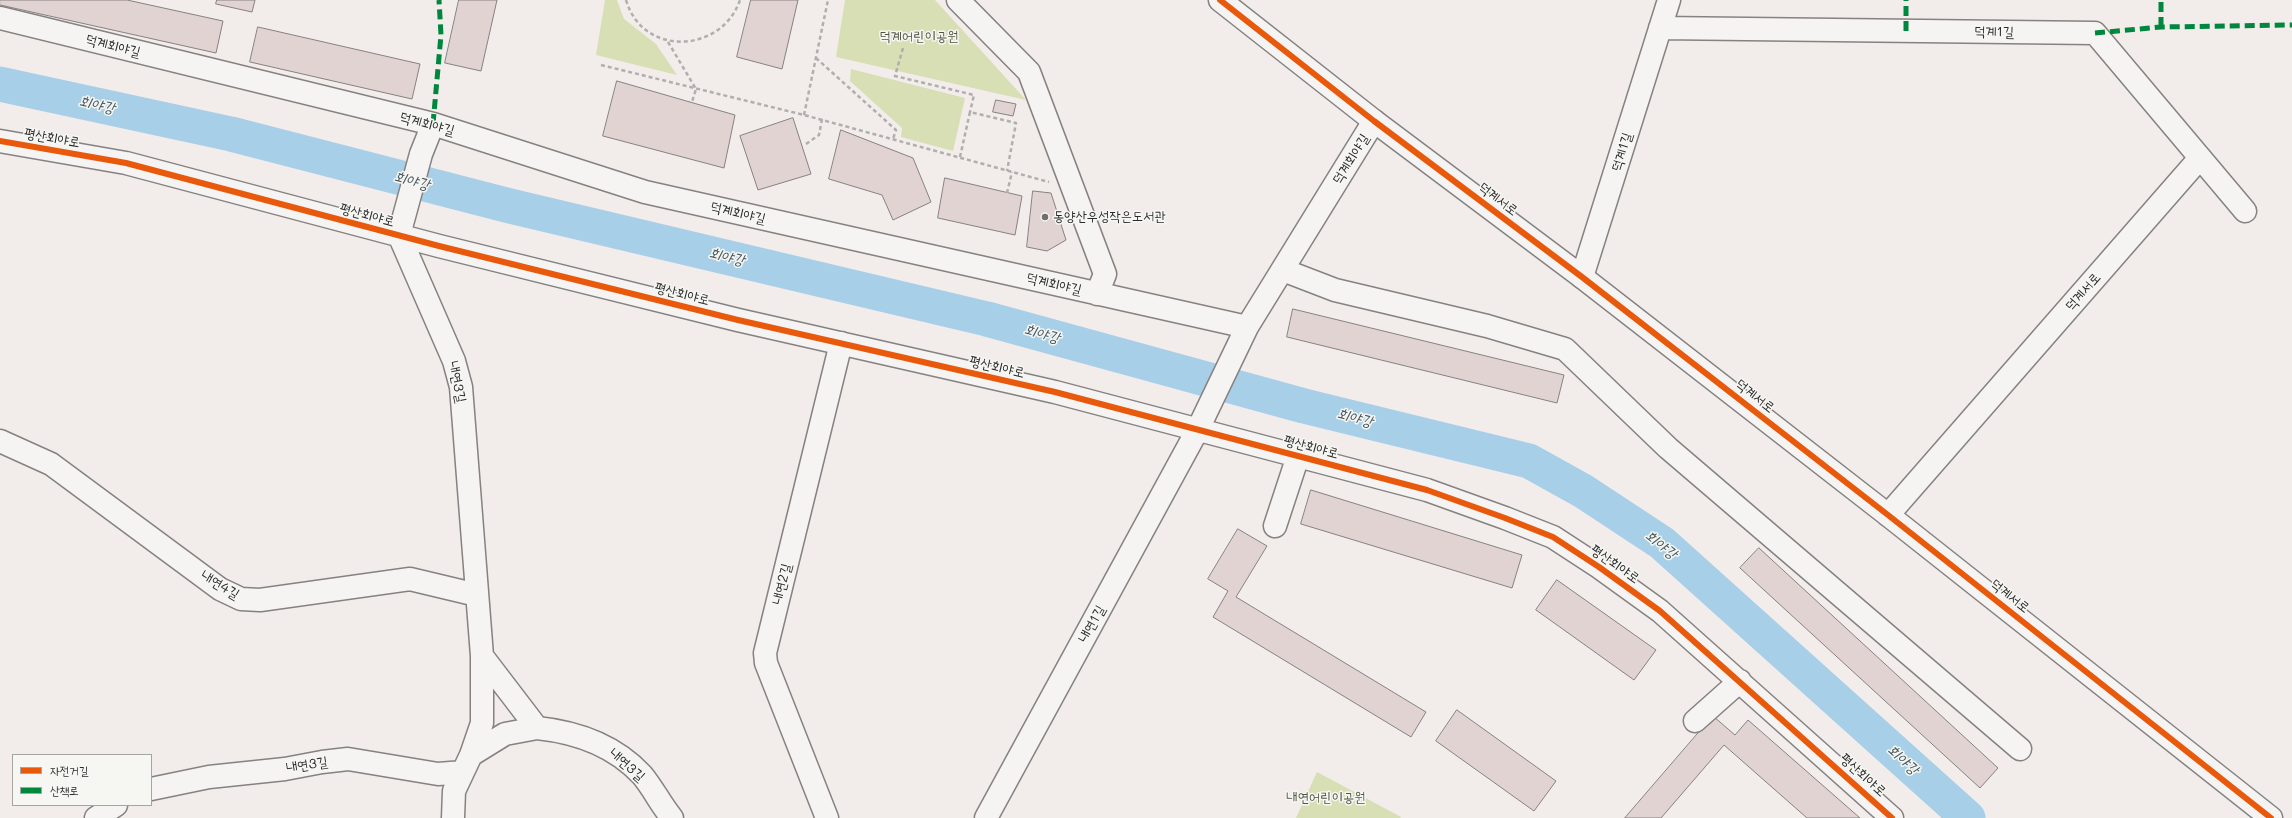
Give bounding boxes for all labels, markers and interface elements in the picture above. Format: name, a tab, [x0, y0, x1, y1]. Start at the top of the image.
street label: 덕계1길	[1974, 23, 2014, 41]
park label: 덕계어린이공원	[880, 29, 958, 45]
street label: 덕계회야길	[84, 31, 142, 61]
water label: 회야강	[77, 92, 117, 118]
street label: 덕계회야길	[398, 109, 456, 139]
street label: 평산회야로	[23, 125, 81, 151]
street label: 덕계1길	[1608, 130, 1636, 174]
street label: 덕계회야길	[1329, 131, 1373, 187]
water label: 회야강	[392, 168, 432, 194]
street label: 덕계서로	[1475, 179, 1521, 219]
street label: 덕계회야길	[709, 198, 767, 228]
street label: 평산회야로	[338, 200, 396, 230]
place label: 동양산우성작은도서관	[1053, 209, 1166, 225]
marker: 동양산우성작은도서관	[1040, 212, 1050, 222]
water label: 회야강	[707, 244, 747, 270]
street label: 덕계회야길	[1025, 269, 1083, 299]
street label: 덕계서로	[2062, 269, 2104, 315]
street label: 평산회야로	[653, 279, 711, 309]
water label: 회야강	[1022, 321, 1062, 347]
street label: 평산회야로	[968, 352, 1026, 382]
street label: 내연3길	[444, 360, 470, 404]
street label: 덕계서로	[1732, 376, 1778, 416]
water label: 회야강	[1335, 405, 1375, 431]
street label: 평산회야로	[1282, 432, 1340, 462]
water label: 회야강	[1641, 527, 1681, 563]
street label: 평산회야로	[1587, 541, 1643, 587]
street label: 내연2길	[769, 562, 795, 606]
street label: 내연4길	[198, 567, 242, 603]
street label: 덕계서로	[1987, 576, 2033, 616]
street label: 내연1길	[1075, 602, 1109, 646]
water label: 회야강	[1884, 741, 1922, 779]
street label: 내연3길	[606, 745, 648, 785]
street label: 평산회야로	[1836, 750, 1890, 800]
street label: 내연3길	[285, 753, 329, 777]
legend	[12, 754, 152, 806]
text: 자전거길	[50, 762, 89, 778]
text: 산책로	[50, 782, 79, 798]
park label: 내연어린이공원	[1287, 790, 1365, 806]

